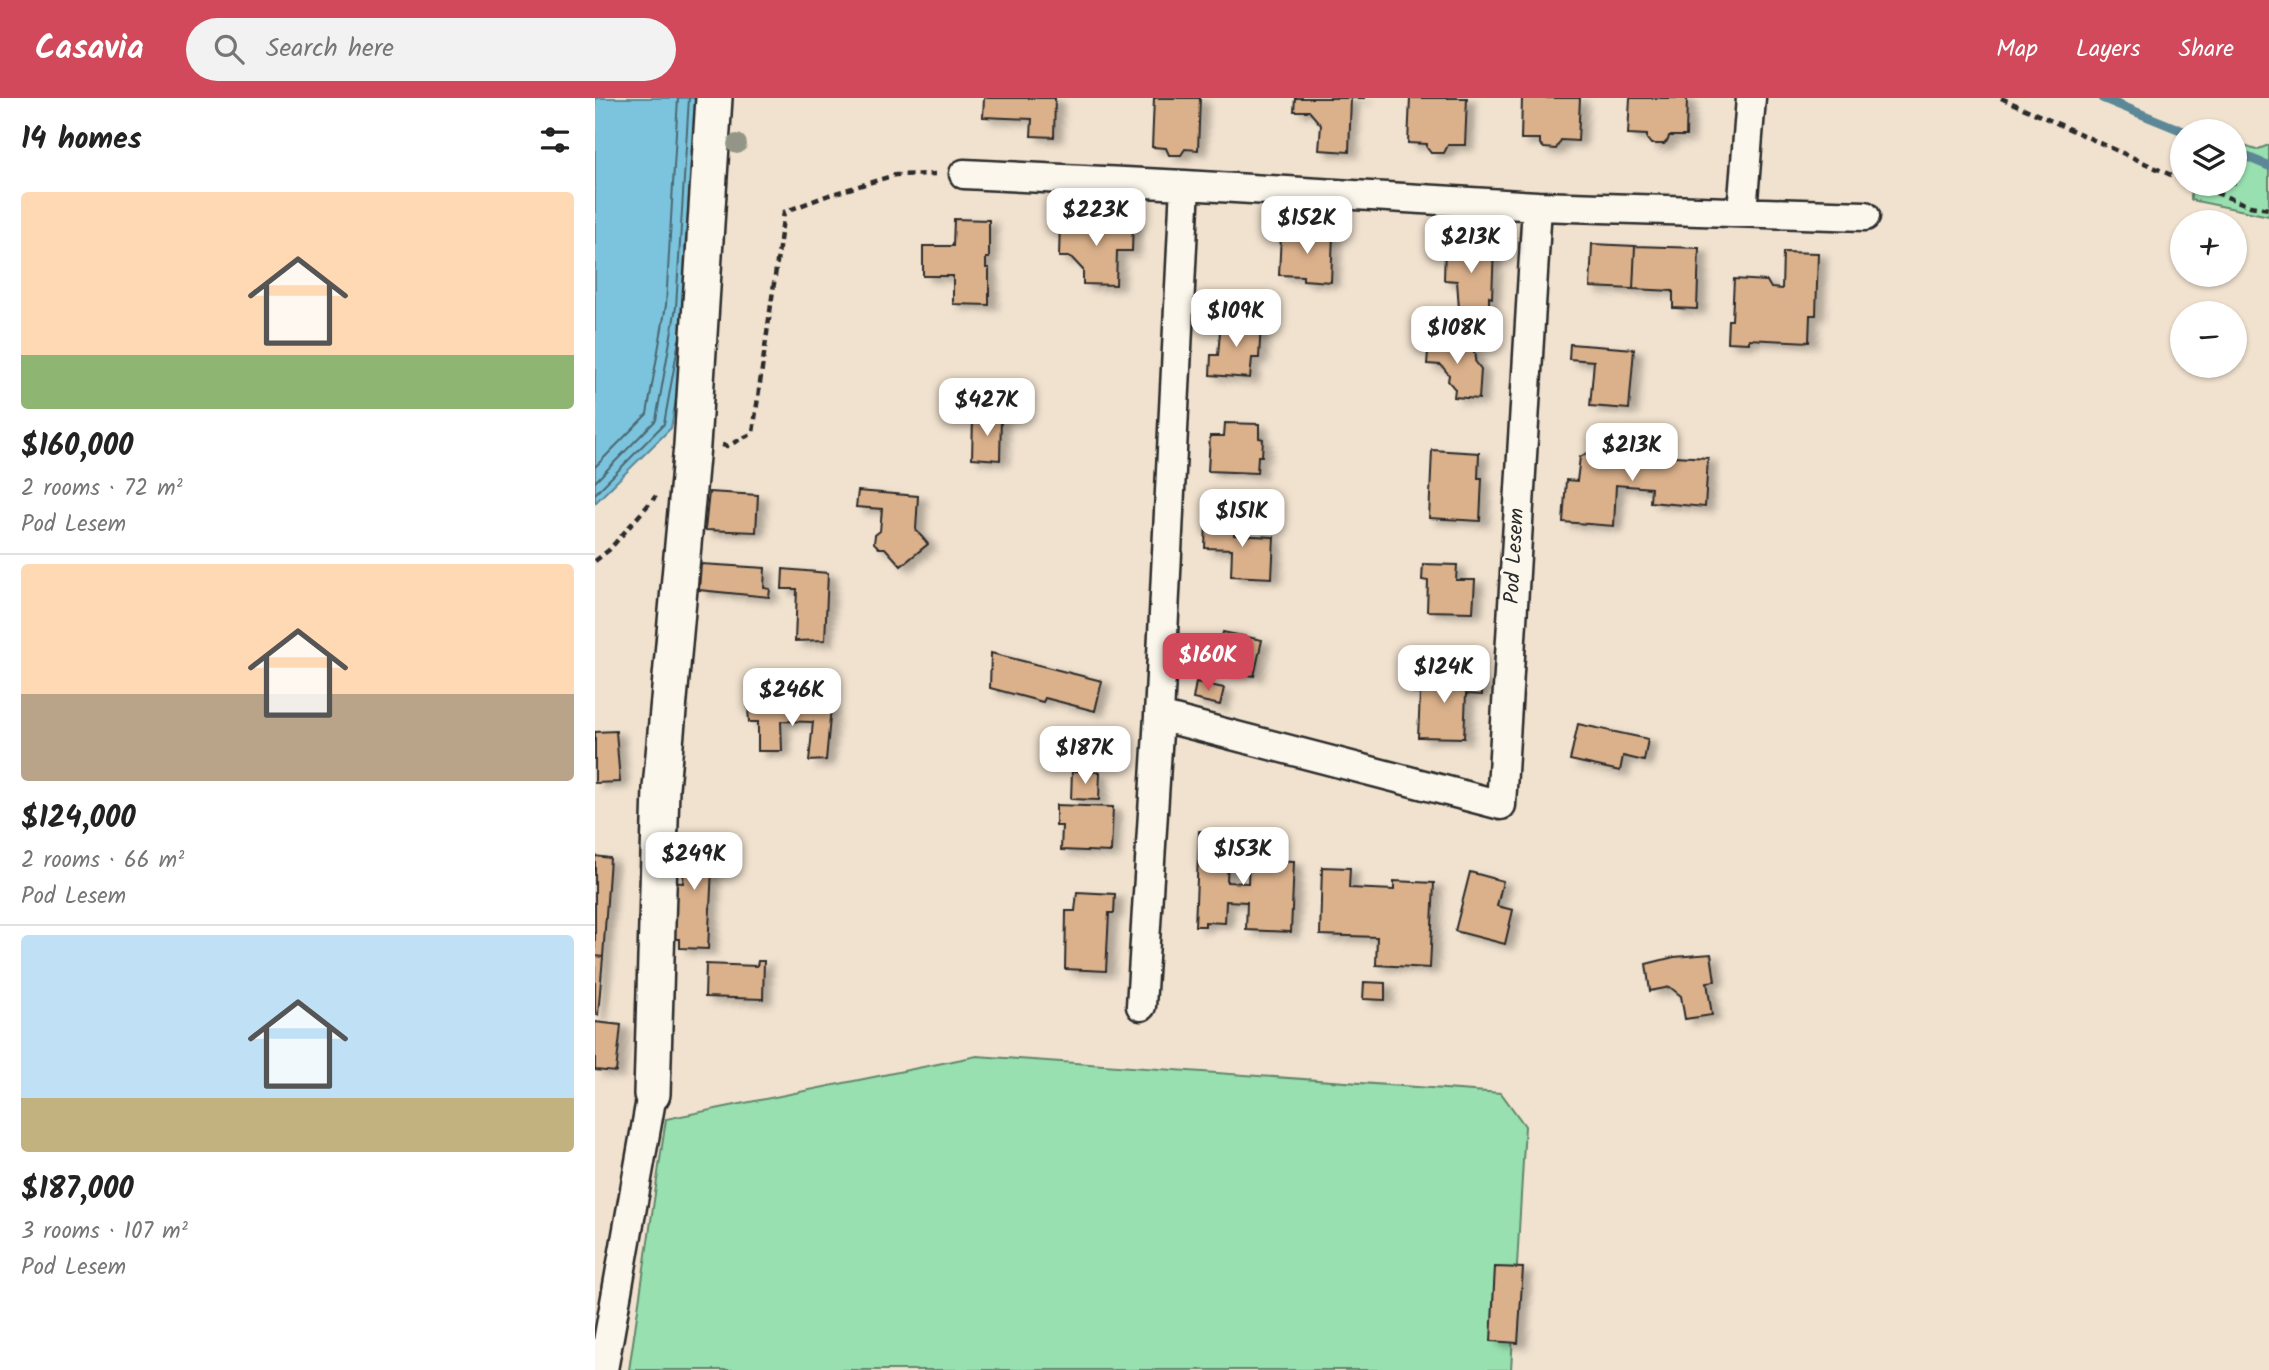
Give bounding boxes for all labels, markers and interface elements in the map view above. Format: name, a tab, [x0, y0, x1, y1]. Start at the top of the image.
search box	[186, 18, 676, 81]
text: Casavia	[35, 23, 144, 76]
text: Search here	[266, 28, 394, 70]
icon: search	[210, 30, 248, 68]
text: Map	[1996, 30, 2038, 69]
text: Layers	[2076, 30, 2140, 69]
text: Share	[2178, 30, 2234, 69]
text: 14 homes	[21, 116, 142, 164]
map controls	[2170, 119, 2247, 378]
button: layers	[2170, 119, 2247, 196]
icon: filters	[536, 121, 574, 159]
pin: $223K	[1047, 188, 1145, 248]
text: $223K	[1063, 193, 1129, 229]
pin: $152K	[1258, 197, 1356, 256]
text: $152K	[1277, 201, 1337, 237]
button: +	[2170, 210, 2247, 287]
pin: $213K	[1422, 216, 1520, 275]
text: $213K	[1441, 220, 1501, 256]
icon: home	[235, 238, 361, 364]
pin: $109K	[1187, 289, 1285, 349]
text: $109K	[1207, 294, 1265, 330]
button: −	[2170, 301, 2247, 378]
pin: $108K	[1408, 306, 1506, 366]
text: $108K	[1427, 311, 1487, 347]
pin: $427K	[938, 378, 1036, 438]
text: $427K	[955, 383, 1019, 419]
text: $160,000	[21, 423, 134, 471]
pin: $213K	[1583, 424, 1681, 483]
text: $213K	[1602, 428, 1662, 464]
text: 2 rooms · 72 m²	[21, 471, 183, 507]
pin: $151K	[1193, 490, 1291, 549]
text: $151K	[1216, 494, 1269, 530]
text: Pod Lesem	[21, 507, 126, 543]
street label: Pod Lesem	[1496, 507, 1534, 605]
icon: home	[235, 610, 361, 736]
pin: $160K	[1159, 634, 1257, 693]
text: $160K	[1179, 638, 1237, 674]
pin: $124K	[1395, 646, 1493, 705]
text: $124K	[1414, 650, 1474, 686]
pin: $246K	[743, 668, 841, 728]
text: $246K	[759, 673, 825, 709]
pin: $187K	[1036, 726, 1134, 786]
text: $187K	[1056, 731, 1114, 767]
text: $124,000	[21, 795, 136, 843]
pin: $153K	[1194, 828, 1292, 887]
pin: $249K	[645, 832, 743, 892]
text: $153K	[1214, 832, 1272, 868]
text: $249K	[661, 837, 727, 873]
text: 2 rooms · 66 m²	[21, 843, 184, 879]
text: Pod Lesem	[21, 879, 126, 915]
icon: home	[235, 981, 361, 1107]
text: $187,000	[21, 1166, 134, 1214]
text: 3 rooms · 107 m²	[21, 1214, 188, 1250]
text: Pod Lesem	[21, 1250, 126, 1286]

